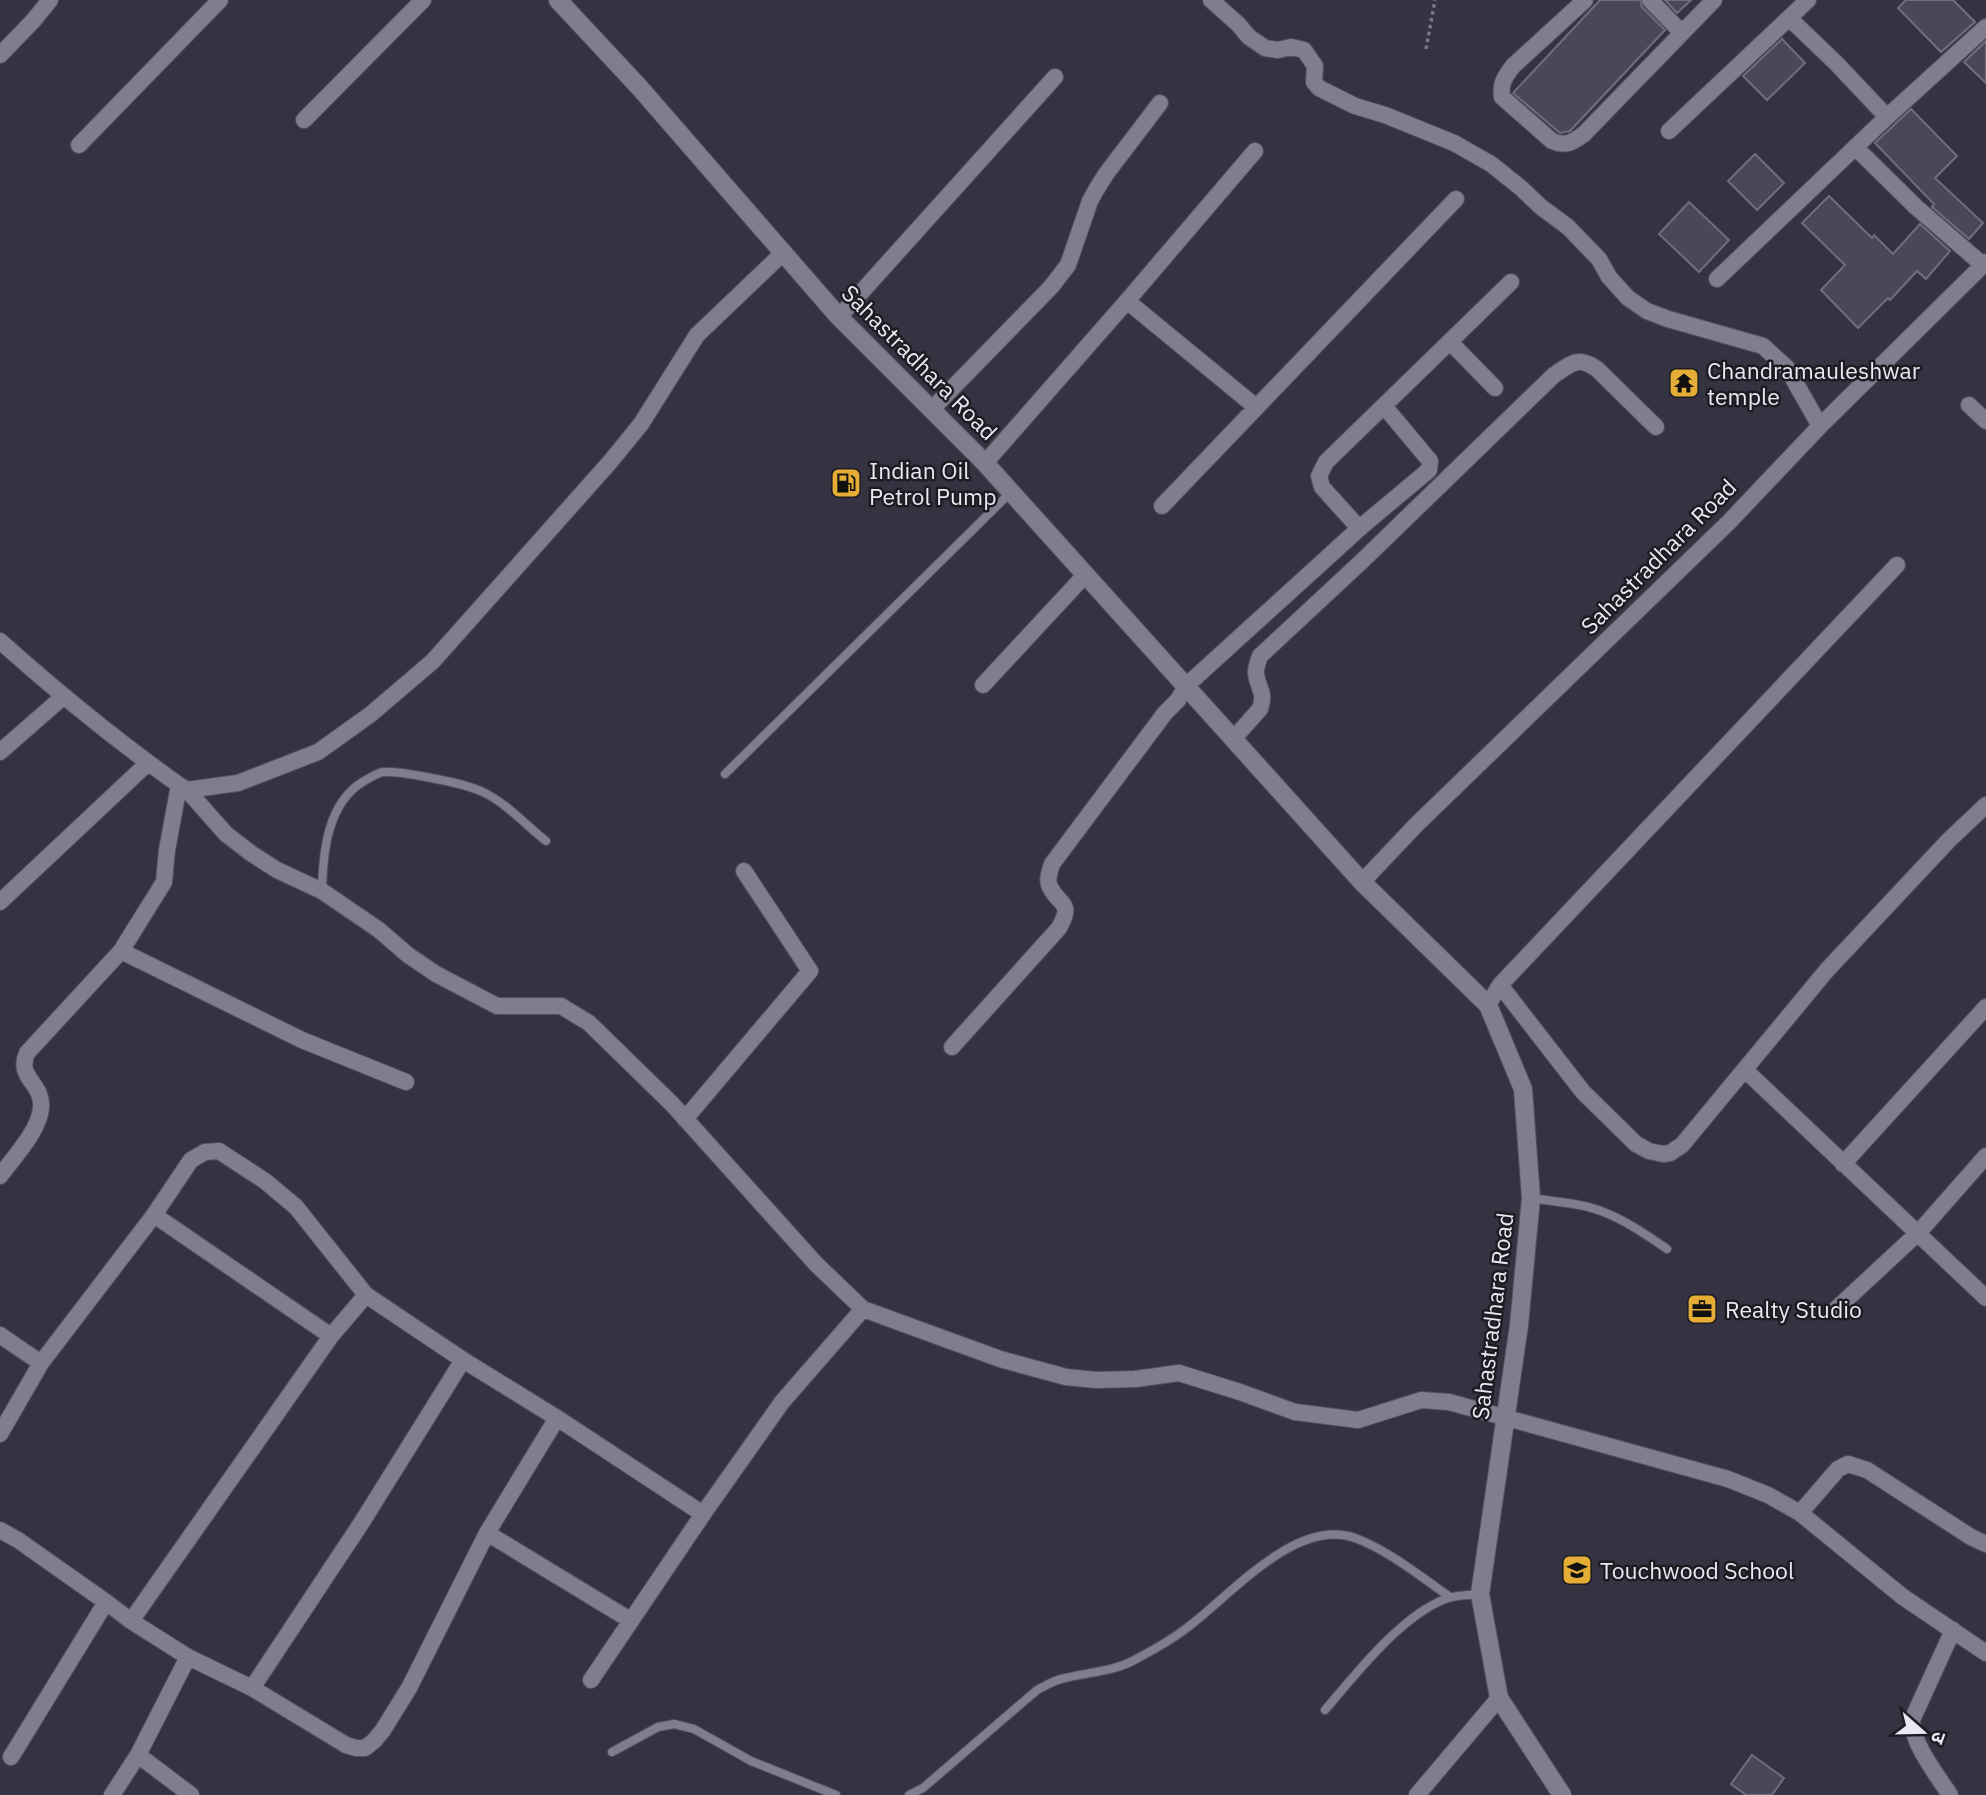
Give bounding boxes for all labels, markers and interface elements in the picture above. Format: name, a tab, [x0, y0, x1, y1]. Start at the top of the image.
street label: Sahastradhara Road	[836, 278, 1004, 446]
place label: Chandramauleshwar temple	[1707, 355, 1921, 411]
temple icon: Chandramauleshwar temple	[1667, 366, 1701, 400]
place label: Indian Oil Petrol Pump	[869, 455, 997, 511]
fuel station icon: Indian Oil Petrol Pump	[829, 466, 863, 500]
street label: Sahastradhara Road	[1574, 472, 1742, 640]
street label: Sahastradhara Road	[1464, 1211, 1520, 1421]
office icon: Realty Studio	[1685, 1292, 1719, 1326]
place label: Realty Studio	[1725, 1294, 1862, 1324]
school or university icon: Touchwood School	[1560, 1553, 1594, 1587]
place label: Touchwood School	[1600, 1555, 1794, 1585]
north arrow	[1888, 1697, 1958, 1767]
text: उ	[1925, 1728, 1952, 1748]

